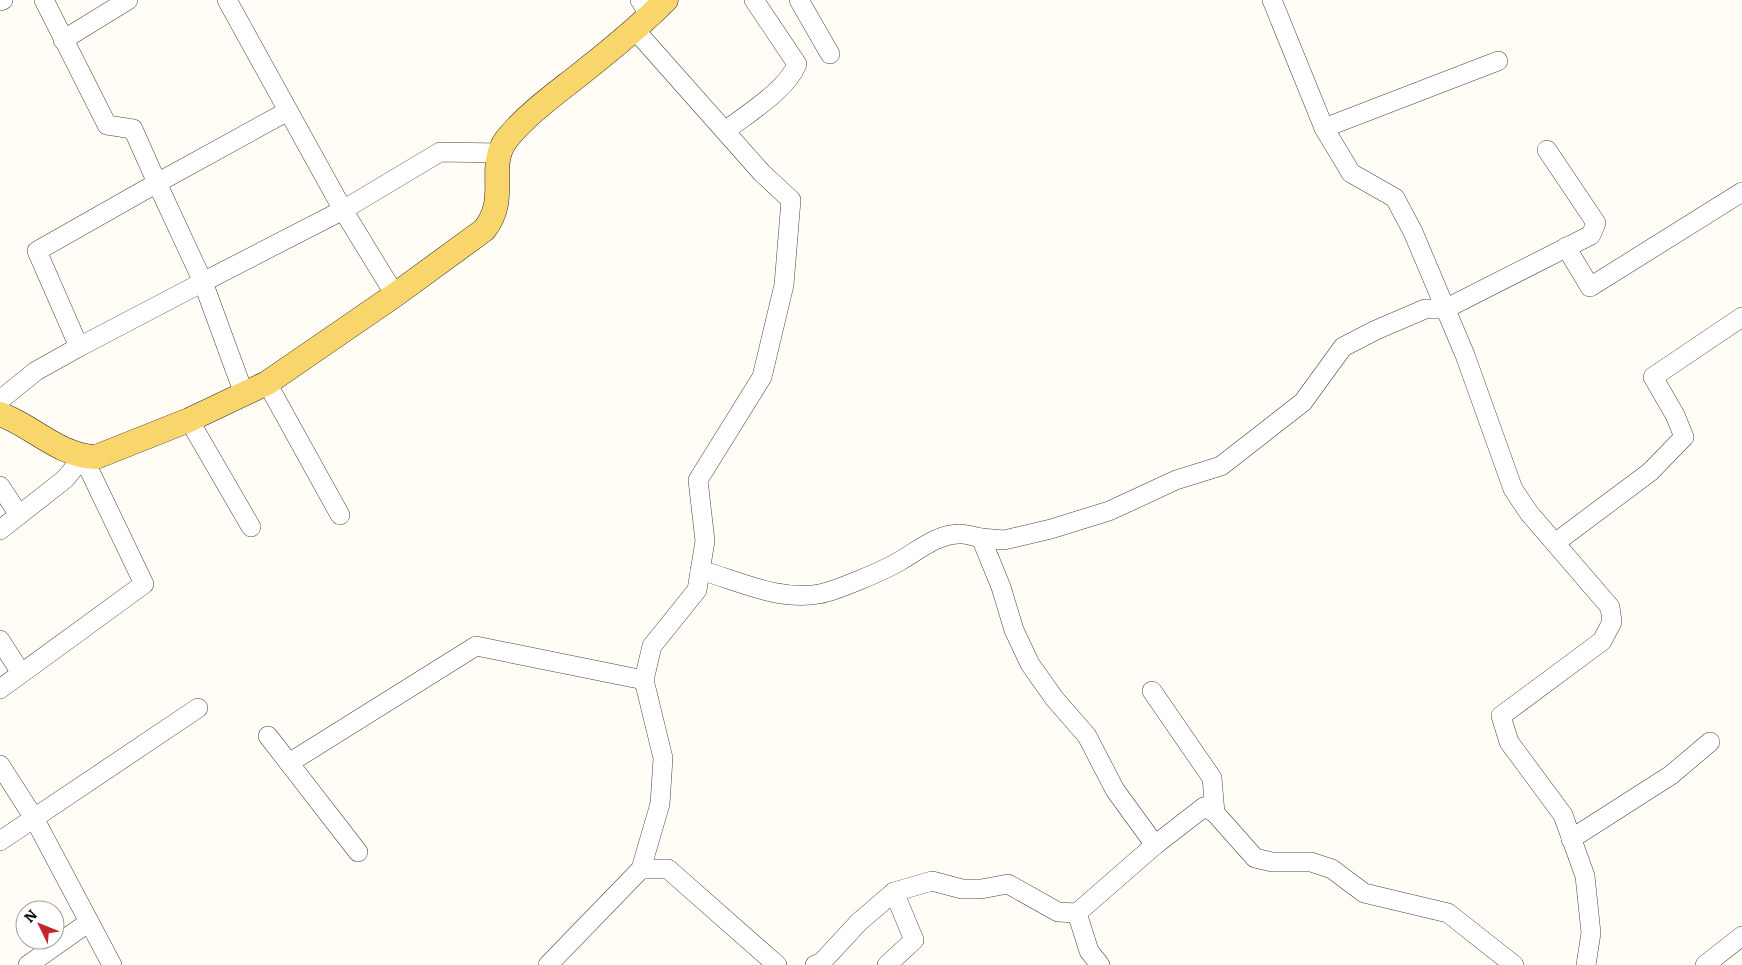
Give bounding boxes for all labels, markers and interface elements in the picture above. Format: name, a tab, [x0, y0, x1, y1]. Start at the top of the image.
north arrow	[15, 900, 65, 950]
text: N	[18, 904, 41, 927]

